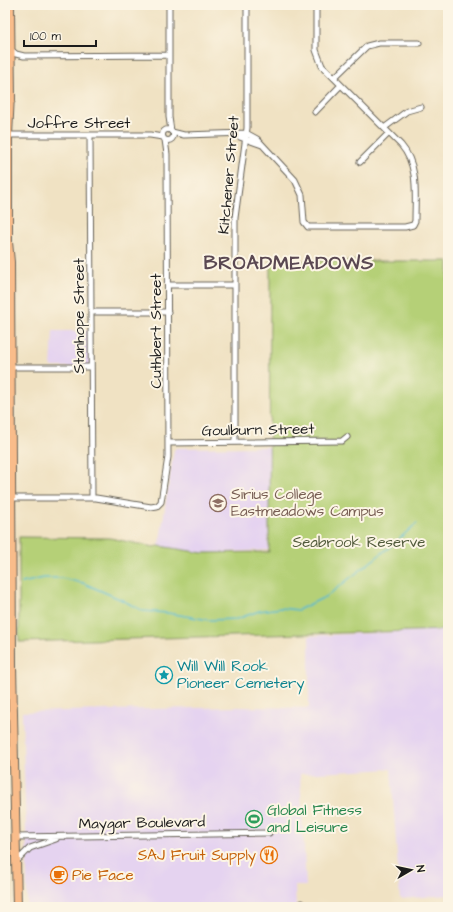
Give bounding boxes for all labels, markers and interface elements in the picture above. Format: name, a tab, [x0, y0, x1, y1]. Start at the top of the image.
scale bar	[24, 22, 96, 48]
text: 100 m	[30, 28, 61, 45]
street label: Joffre Street	[28, 113, 130, 134]
street label: Kitchener Street	[213, 115, 245, 235]
district label: BROADMEADOWS	[204, 250, 374, 277]
street label: Stanhope Street	[69, 258, 90, 374]
street label: Cuthbert Street	[146, 274, 167, 388]
street label: Goulburn Street	[201, 419, 315, 441]
place label: Sirius College Eastmeadows Campus	[231, 484, 384, 522]
school or university icon: Sirius College Eastmeadows Campus	[208, 493, 228, 513]
park label: Seabrook Reserve	[293, 532, 425, 553]
place label: Will Will Rook Pioneer Cemetery	[177, 656, 305, 695]
place icon: Will Will Rook Pioneer Cemetery	[154, 665, 174, 685]
place label: Global Fitness and Leisure	[267, 800, 362, 838]
sports icon: Global Fitness and Leisure	[244, 809, 264, 829]
street label: Maygar Boulevard	[79, 811, 206, 836]
place label: SAJ Fruit Supply	[138, 845, 256, 867]
restaurant icon: SAJ Fruit Supply	[259, 845, 279, 865]
north arrow	[391, 850, 431, 890]
text: N	[412, 864, 428, 873]
cafe icon: Pie Face	[49, 865, 69, 885]
place label: Pie Face	[72, 865, 134, 886]

